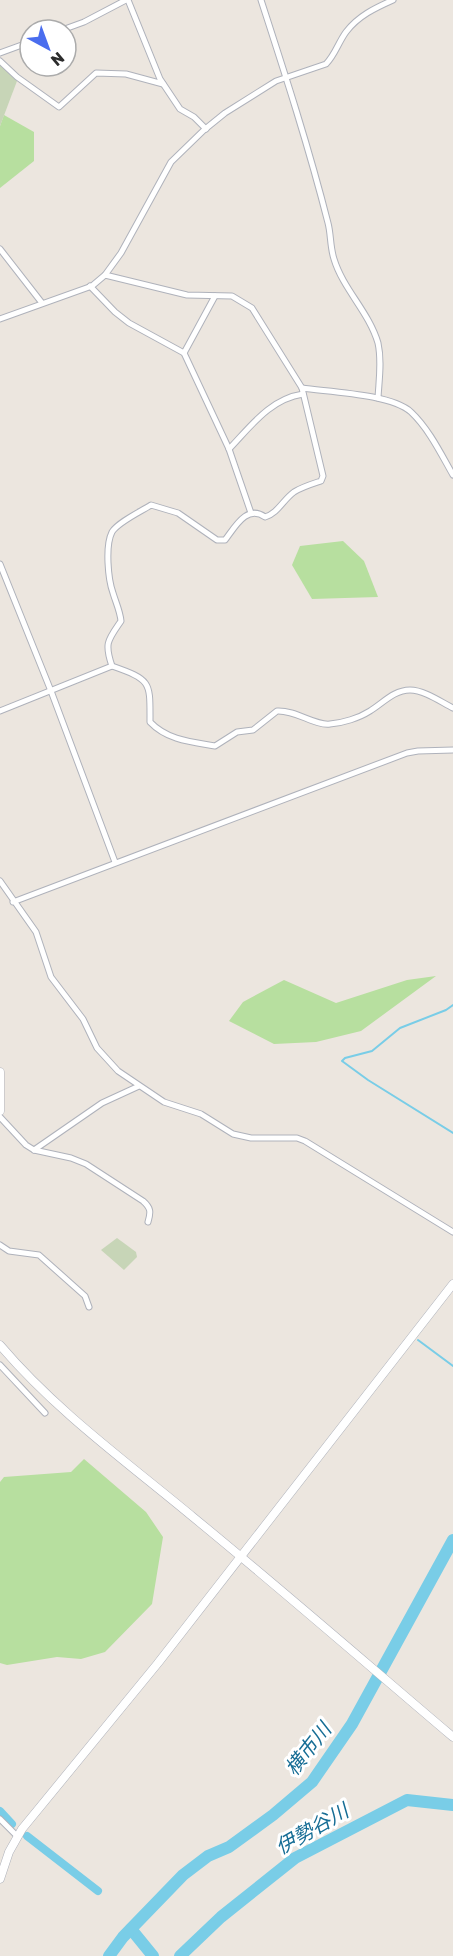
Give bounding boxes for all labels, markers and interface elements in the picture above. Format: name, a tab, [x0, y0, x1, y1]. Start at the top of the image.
north arrow	[18, 18, 78, 78]
text: N	[47, 48, 68, 70]
water label: 横市川	[280, 1716, 337, 1780]
water label: 伊勢谷川	[271, 1798, 354, 1859]

